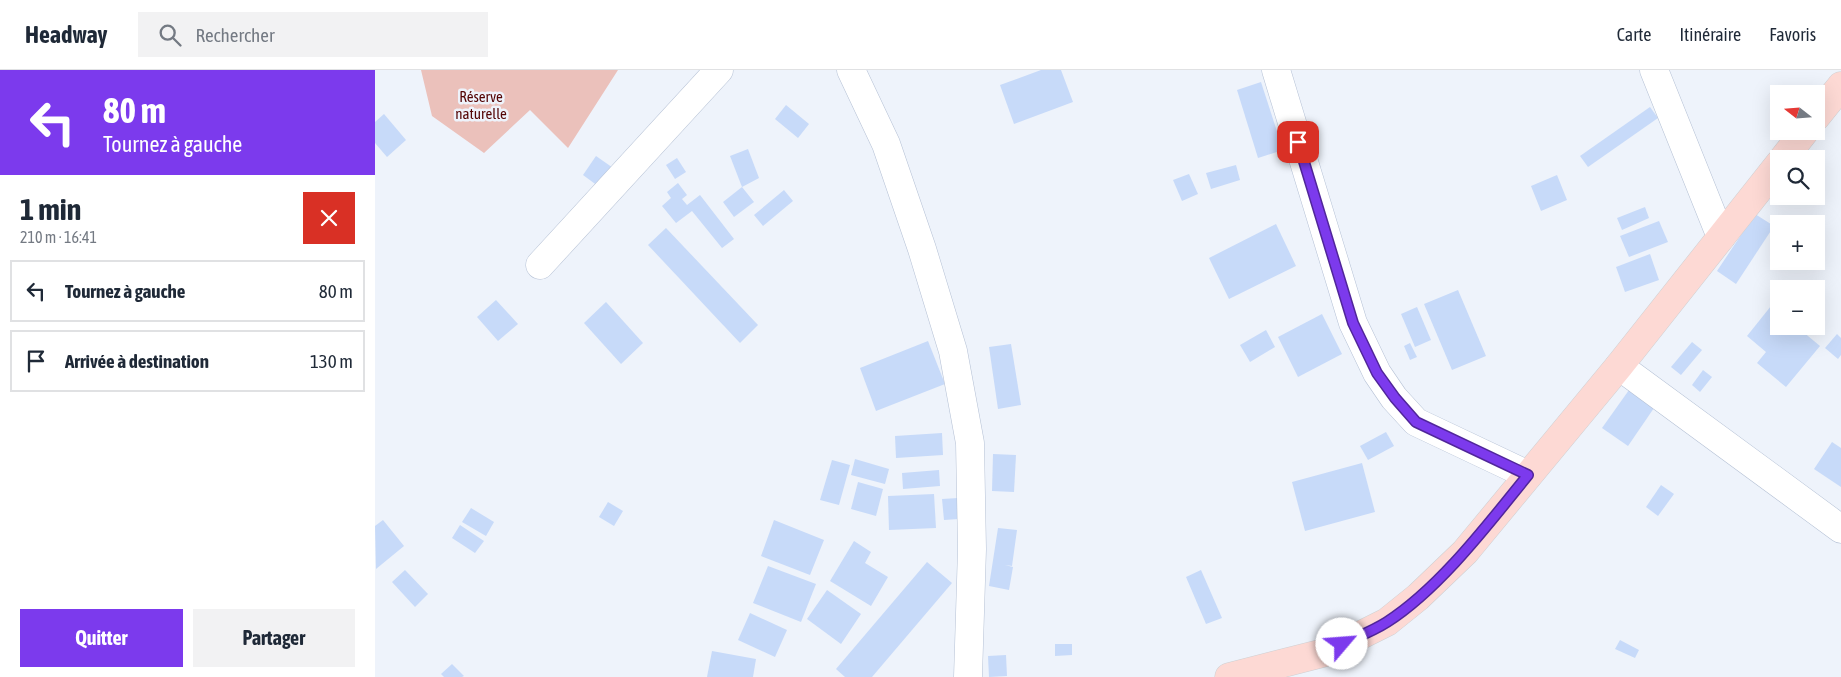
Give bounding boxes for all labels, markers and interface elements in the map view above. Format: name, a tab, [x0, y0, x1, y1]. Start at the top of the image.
search box	[138, 12, 488, 57]
text: Headway	[25, 21, 108, 48]
icon: search	[156, 21, 184, 49]
text: Rechercher	[196, 24, 275, 46]
text: Carte	[1617, 24, 1651, 45]
text: Itinéraire	[1679, 24, 1741, 45]
text: Favoris	[1769, 24, 1816, 45]
north arrow	[1770, 85, 1825, 140]
map controls	[1770, 85, 1825, 335]
park label: Réserve naturelle	[455, 88, 507, 122]
icon: left	[20, 90, 85, 155]
text: 80 m	[103, 90, 166, 130]
pin	[1277, 121, 1319, 163]
icon: arrive	[1284, 128, 1312, 156]
text: Tournez à gauche	[103, 131, 242, 157]
button: search	[1770, 150, 1825, 205]
text: 1 min	[20, 192, 81, 226]
button: close	[303, 192, 355, 244]
button: +	[1770, 215, 1825, 270]
text: 210 m · 16:41	[20, 228, 97, 246]
icon: left	[22, 277, 50, 305]
text: Tournez à gauche	[65, 280, 185, 302]
text: 80 m	[319, 280, 353, 302]
button: −	[1770, 280, 1825, 335]
icon: arrive	[22, 347, 50, 375]
text: Arrivée à destination	[65, 350, 209, 372]
text: 130 m	[310, 350, 353, 372]
button: Quitter	[20, 609, 183, 667]
button: Partager	[193, 609, 355, 667]
position arrow	[1315, 617, 1367, 669]

